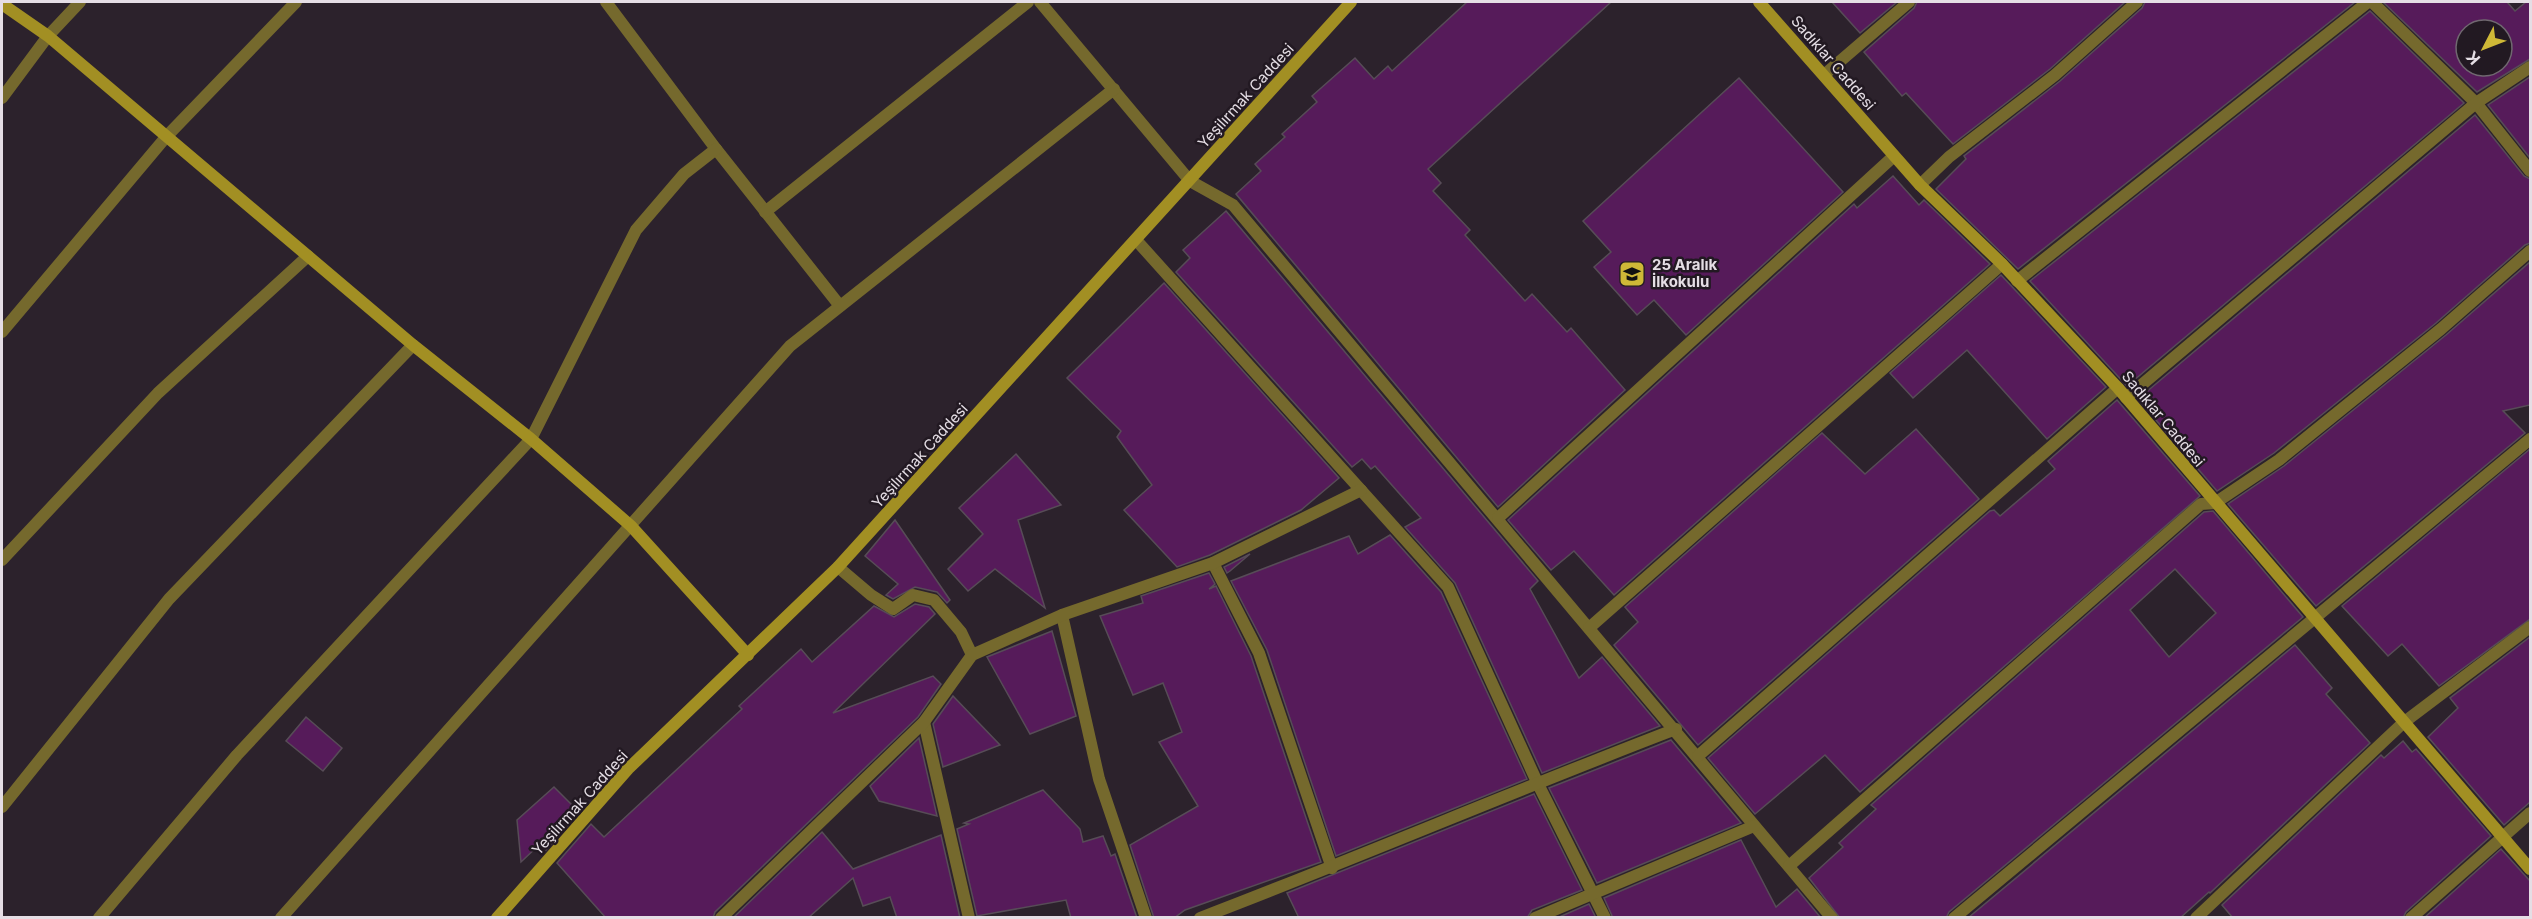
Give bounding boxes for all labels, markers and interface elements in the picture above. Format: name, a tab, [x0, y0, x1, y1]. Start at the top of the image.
street label: Sadıklar Caddesi	[1787, 12, 1880, 114]
north arrow	[2454, 18, 2514, 78]
street label: Yeşilırmak Caddesi	[1194, 39, 1298, 152]
text: K	[2461, 47, 2484, 69]
place label: 25 Aralık İlkokulu	[1652, 255, 1718, 291]
school or university icon: 25 Aralık İlkokulu	[1617, 259, 1647, 289]
street label: Sadıklar Caddesi	[2118, 367, 2209, 470]
street label: Yeşilırmak Caddesi	[868, 399, 972, 512]
street label: Yeşilırmak Caddesi	[528, 746, 632, 859]

